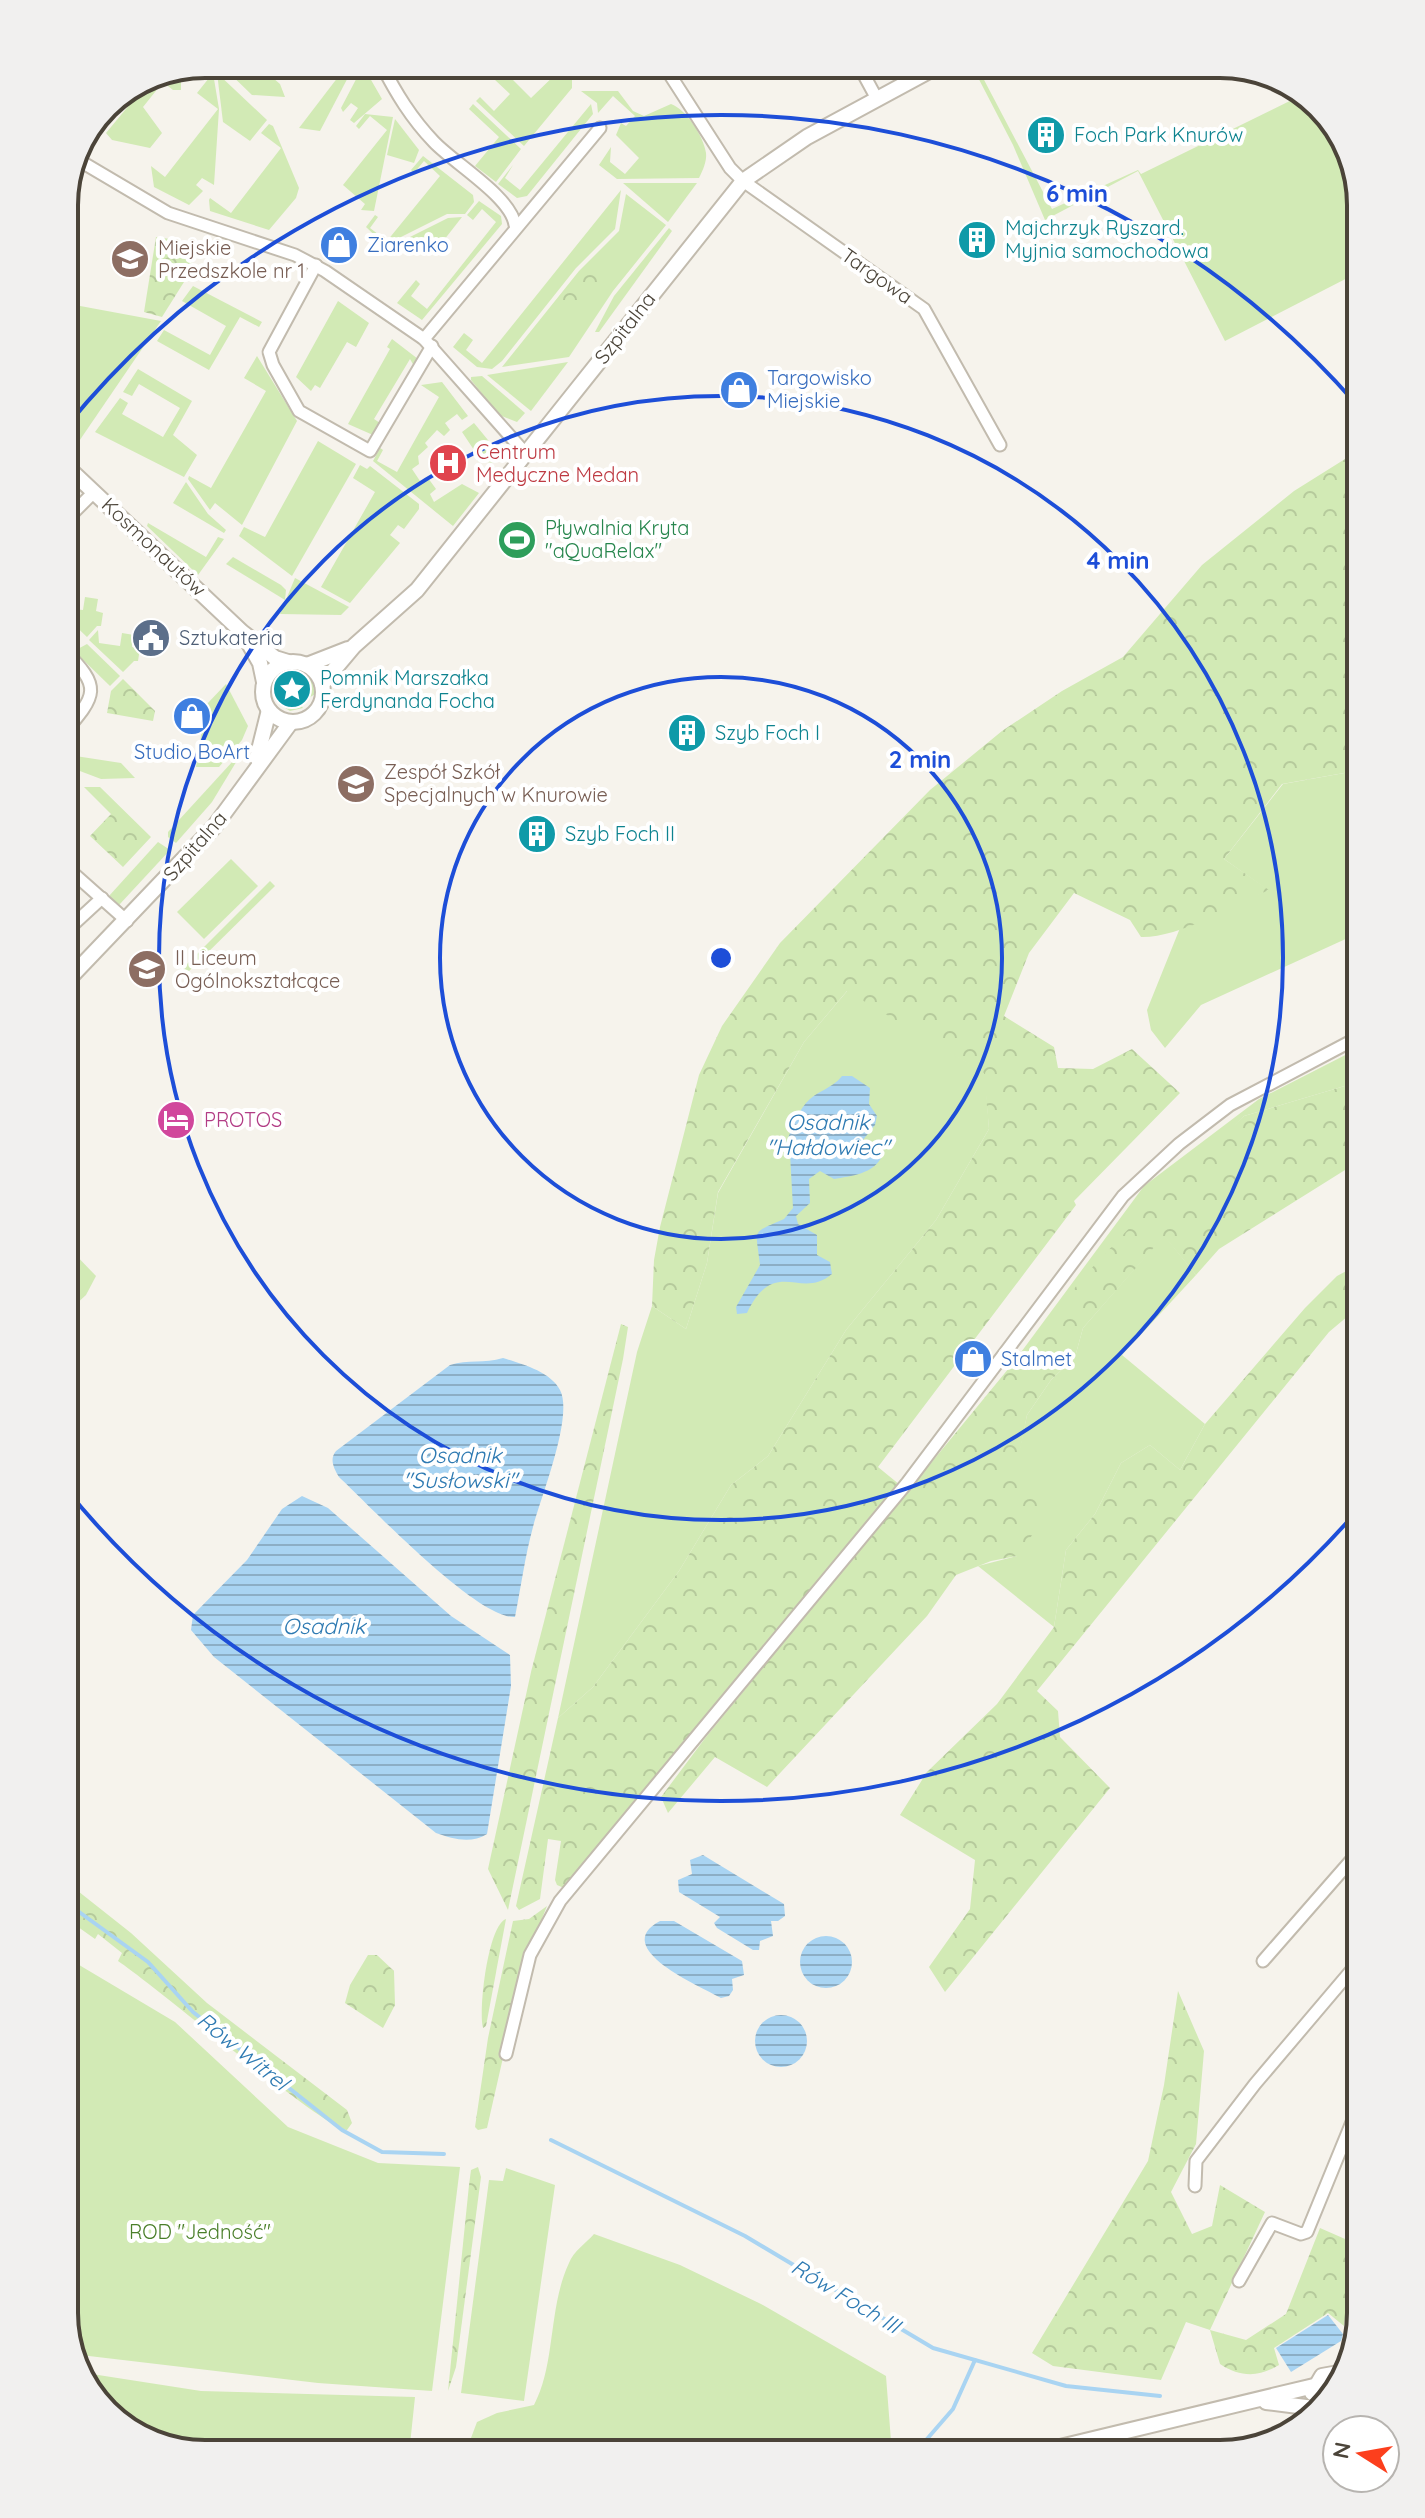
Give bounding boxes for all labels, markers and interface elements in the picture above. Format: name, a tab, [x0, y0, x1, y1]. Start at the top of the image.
building icon: Foch Park Knurów	[1025, 114, 1067, 156]
place label: Foch Park Knurów	[1074, 122, 1243, 147]
text: 6 min	[1046, 178, 1108, 208]
place label: Majchrzyk Ryszard. Myjnia samochodowa	[1005, 215, 1209, 263]
building icon: Majchrzyk Ryszard. Myjnia samochodowa	[956, 219, 998, 261]
shop icon: Ziarenko	[318, 224, 360, 266]
place label: Ziarenko	[367, 232, 449, 257]
place label: Miejskie Przedszkole nr 1	[158, 235, 305, 283]
school or university icon: Miejskie Przedszkole nr 1	[109, 238, 151, 280]
street label: Targowa	[837, 242, 918, 309]
street label: Szpitalna	[589, 287, 660, 369]
place label: Targowisko Miejskie	[767, 365, 872, 413]
shop icon: Targowisko Miejskie	[718, 369, 760, 411]
place label: Centrum Medyczne Medan	[476, 439, 639, 487]
hospital icon: Centrum Medyczne Medan	[427, 442, 469, 484]
street label: Kosmonautów	[97, 492, 212, 601]
place label: Pływalnia Kryta "aQuaRelax"	[545, 515, 689, 563]
sports icon: Pływalnia Kryta "aQuaRelax"	[496, 519, 538, 561]
text: 4 min	[1087, 545, 1149, 575]
public building icon: Sztukateria	[130, 617, 172, 659]
place label: Sztukateria	[179, 625, 283, 650]
place label: Pomnik Marszałka Ferdynanda Focha	[320, 665, 495, 713]
place icon: Pomnik Marszałka Ferdynanda Focha	[271, 668, 313, 710]
shop icon: Studio BoArt	[171, 695, 213, 737]
building icon: Szyb Foch I	[666, 712, 708, 754]
place label: Szyb Foch I	[715, 720, 820, 745]
place label: Studio BoArt	[134, 739, 250, 764]
text: 2 min	[889, 744, 951, 774]
place label: Zespół Szkół Specjalnych w Knurowie	[384, 759, 608, 807]
school or university icon: Zespół Szkół Specjalnych w Knurowie	[335, 763, 377, 805]
street label: Szpitalna	[158, 806, 232, 886]
building icon: Szyb Foch II	[516, 813, 558, 855]
place label: Szyb Foch II	[565, 821, 675, 846]
centre of rings	[707, 944, 735, 972]
place label: II Liceum Ogólnokształcące	[175, 945, 340, 993]
school or university icon: II Liceum Ogólnokształcące	[126, 948, 168, 990]
hotel icon: PROTOS	[155, 1099, 197, 1141]
place label: PROTOS	[204, 1107, 282, 1132]
water label: Osadnik "Hałdowiec"	[767, 1108, 893, 1161]
shop icon: Stalmet	[952, 1338, 994, 1380]
place label: Stalmet	[1001, 1346, 1072, 1371]
water label: Osadnik "Susłowski"	[403, 1441, 520, 1494]
water label: Osadnik	[282, 1612, 368, 1640]
water label: Rów Witrel	[192, 2006, 297, 2098]
park label: ROD "Jedność"	[129, 2219, 271, 2244]
water label: Rów Foch III	[786, 2252, 908, 2341]
north arrow	[1321, 2414, 1401, 2494]
text: N	[1326, 2440, 1357, 2461]

